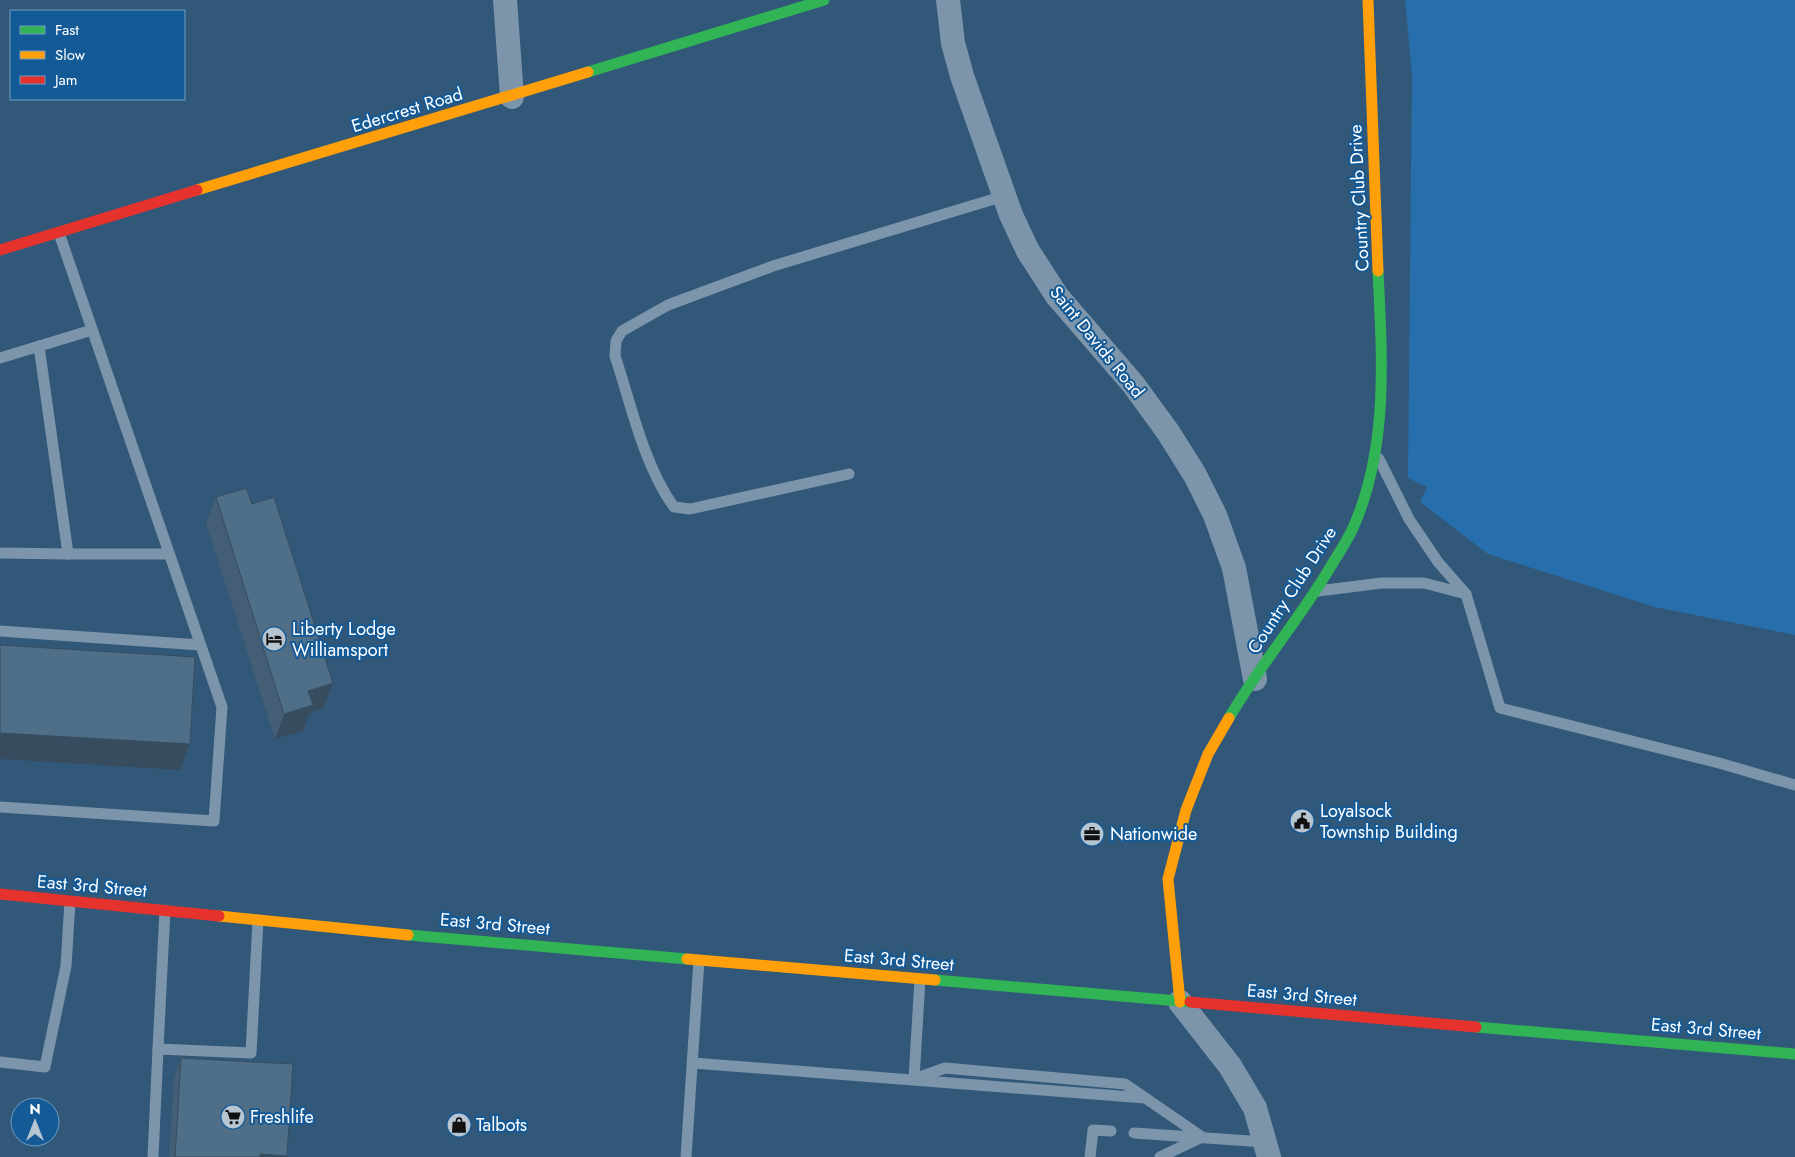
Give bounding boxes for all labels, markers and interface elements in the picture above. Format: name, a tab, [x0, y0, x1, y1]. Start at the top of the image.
legend	[10, 10, 185, 100]
text: Fast	[55, 19, 79, 41]
text: Slow	[55, 44, 86, 66]
text: Jam	[53, 69, 78, 91]
street label: Edercrest Road	[348, 81, 466, 139]
street label: Country Club Drive	[1342, 124, 1376, 272]
street label: Saint Davids Road	[1044, 280, 1150, 404]
street label: Country Club Drive	[1241, 521, 1343, 659]
place label: Liberty Lodge Williamsport	[292, 616, 396, 663]
hotel icon: Liberty Lodge Williamsport	[261, 626, 287, 652]
place label: Loyalsock Township Building	[1320, 798, 1458, 845]
public building icon: Loyalsock Township Building	[1289, 808, 1315, 834]
office icon: Nationwide	[1079, 821, 1105, 847]
place label: Nationwide	[1110, 821, 1197, 847]
street label: East 3rd Street	[36, 868, 149, 904]
street label: East 3rd Street	[439, 906, 552, 942]
street label: East 3rd Street	[843, 942, 956, 978]
street label: East 3rd Street	[1246, 977, 1359, 1013]
street label: East 3rd Street	[1650, 1011, 1763, 1047]
north arrow	[10, 1097, 60, 1147]
text: N	[29, 1099, 41, 1119]
supermarket icon: Freshlife	[220, 1104, 246, 1130]
place label: Freshlife	[250, 1104, 314, 1130]
shop icon: Talbots	[446, 1112, 472, 1138]
place label: Talbots	[476, 1112, 527, 1138]

